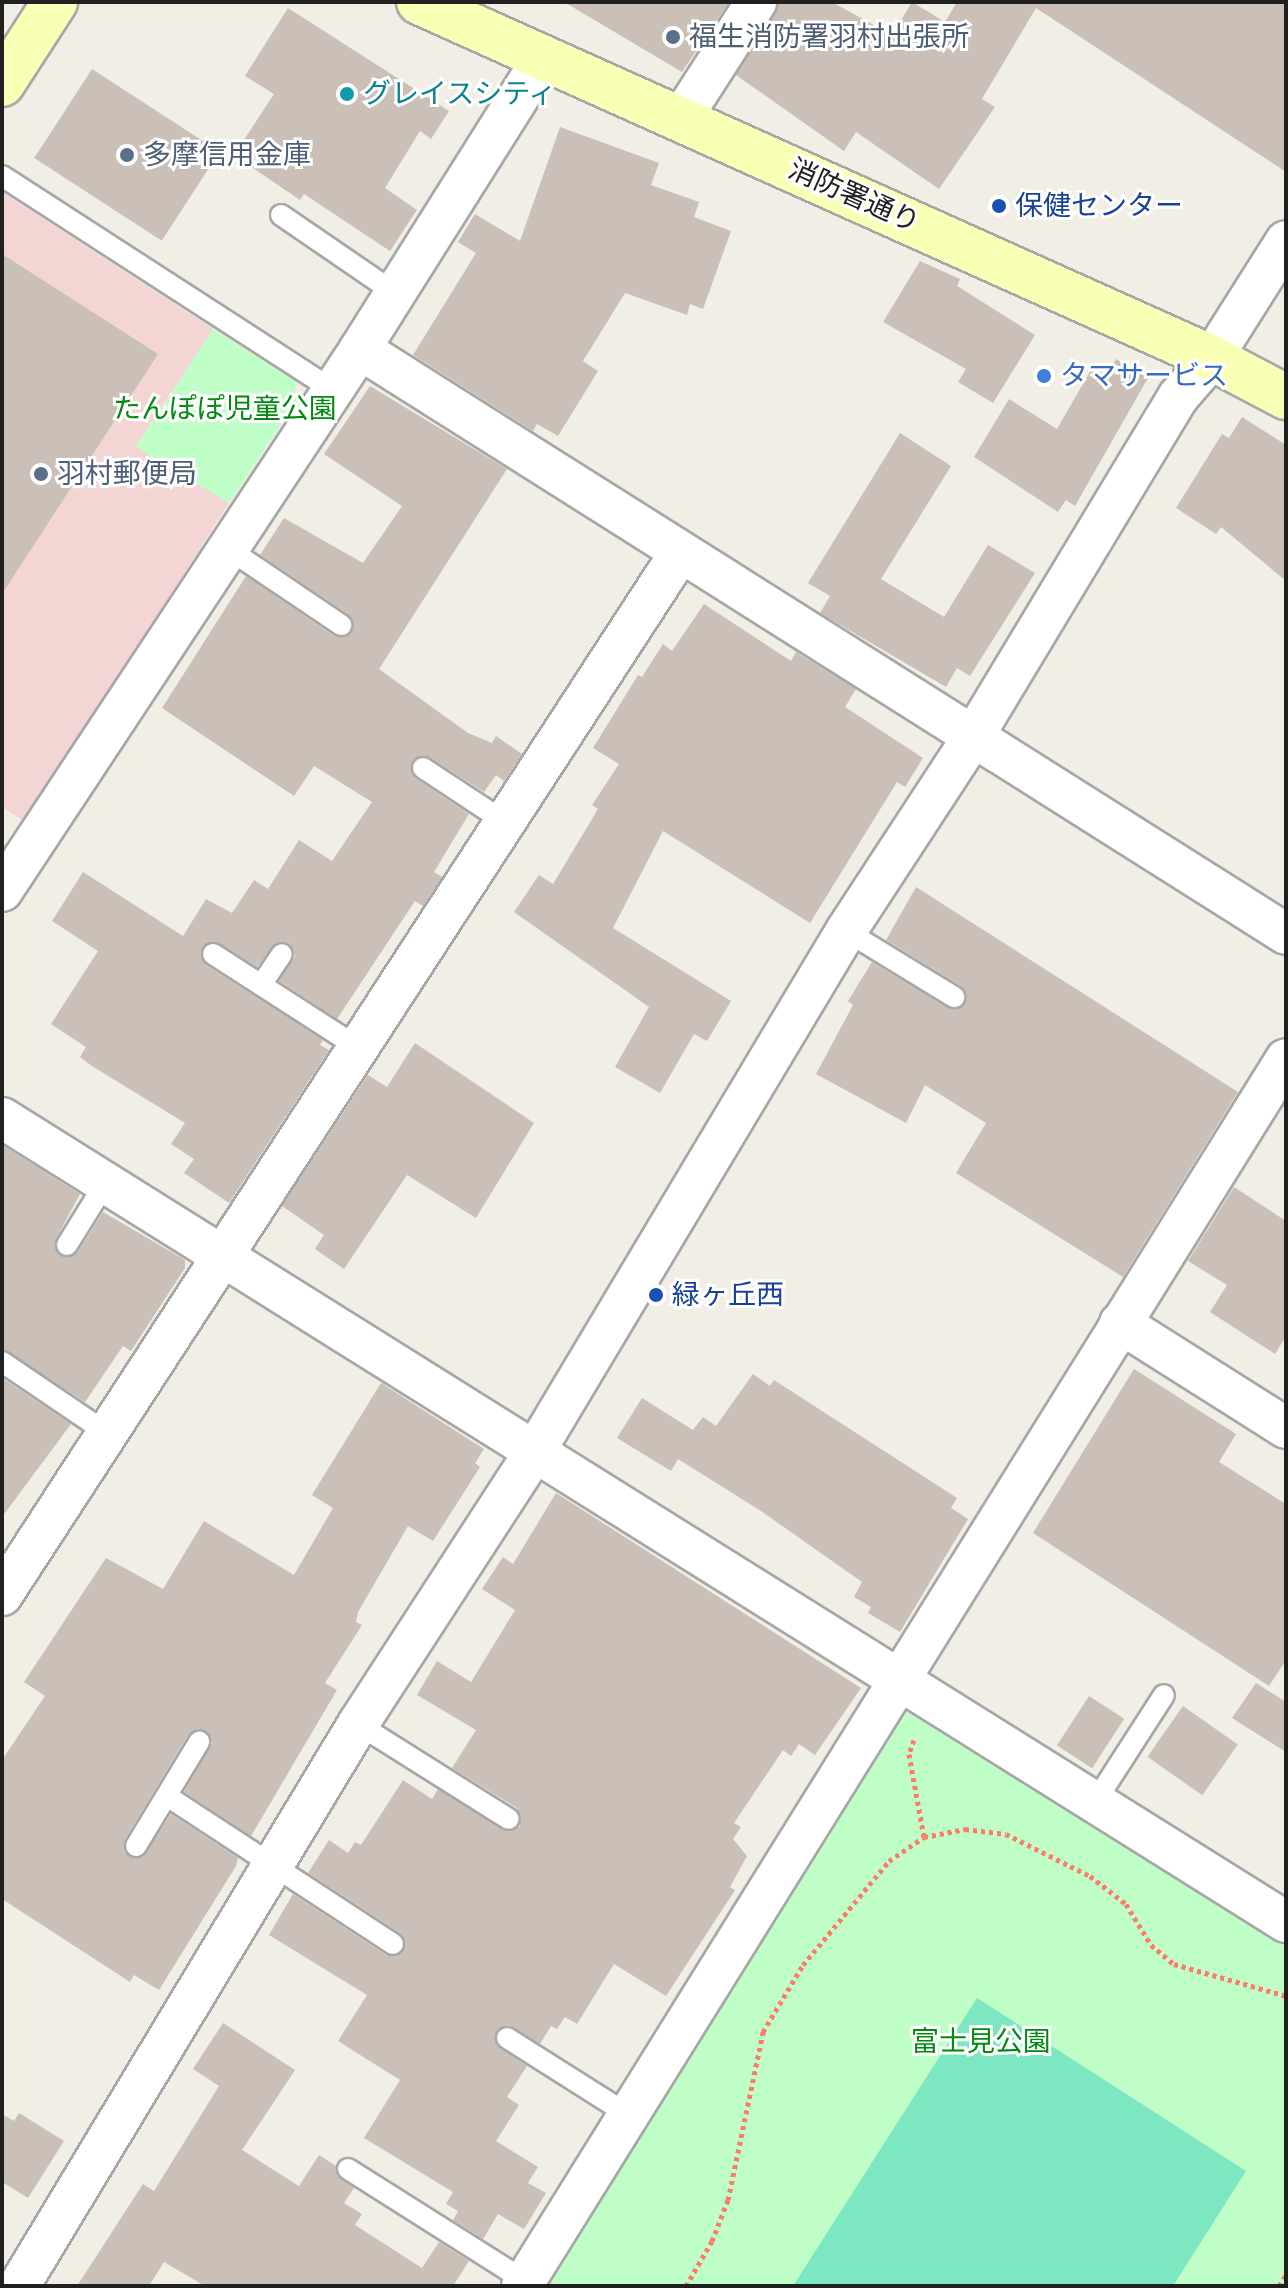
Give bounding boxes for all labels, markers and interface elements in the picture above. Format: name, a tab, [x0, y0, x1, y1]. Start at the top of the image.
place label: 福生消防署羽村出張所	[689, 20, 969, 54]
marker: 福生消防署羽村出張所	[664, 28, 682, 46]
place label: グレイスシティ	[363, 77, 559, 111]
marker: グレイスシティ	[338, 85, 356, 103]
place label: 多摩信用金庫	[143, 138, 311, 172]
marker: 多摩信用金庫	[118, 146, 136, 164]
street label: 消防署通り	[783, 152, 925, 240]
place label: 保健センター	[1015, 189, 1183, 223]
marker: 保健センター	[990, 197, 1008, 215]
place label: タマサービス	[1060, 359, 1228, 393]
marker: タマサービス	[1035, 367, 1053, 385]
park label: たんぽぽ児童公園	[113, 392, 337, 426]
place label: 羽村郵便局	[57, 457, 197, 491]
marker: 羽村郵便局	[32, 465, 50, 483]
place label: 緑ヶ丘西	[672, 1278, 784, 1312]
marker: 緑ヶ丘西	[647, 1286, 665, 1304]
park label: 富士見公園	[911, 2025, 1051, 2059]

